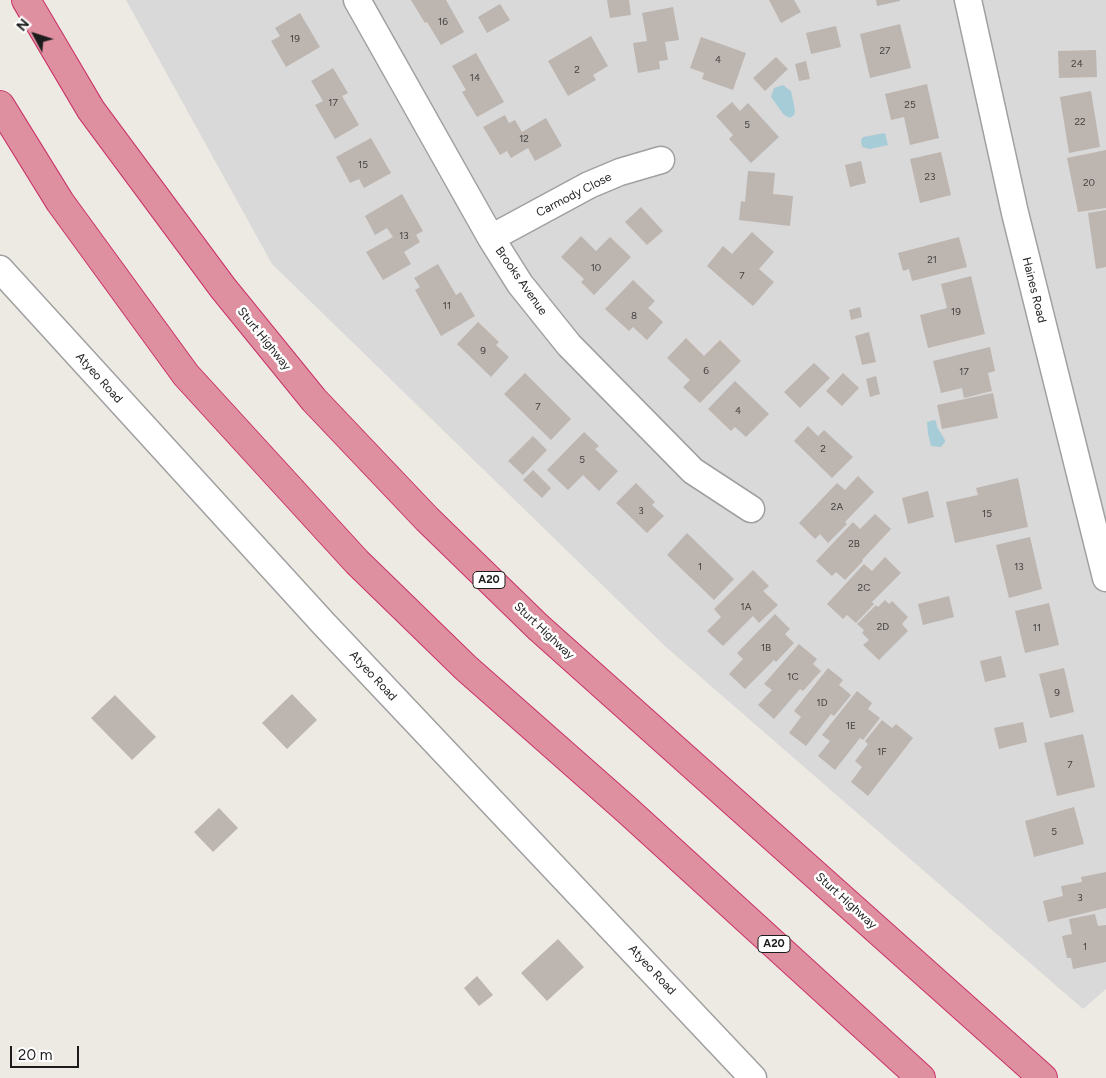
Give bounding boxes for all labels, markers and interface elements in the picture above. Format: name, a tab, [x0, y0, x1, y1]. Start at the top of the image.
north arrow	[10, 10, 60, 60]
text: N	[13, 15, 33, 35]
house number: 16	[438, 16, 448, 28]
house number: 19	[290, 33, 300, 45]
house number: 27	[880, 45, 890, 57]
house number: 4	[715, 54, 721, 66]
house number: 24	[1071, 58, 1083, 70]
house number: 2	[574, 64, 580, 76]
house number: 14	[470, 72, 480, 84]
house number: 17	[328, 97, 338, 109]
house number: 25	[904, 99, 916, 111]
house number: 22	[1074, 116, 1086, 128]
house number: 5	[744, 119, 750, 131]
house number: 12	[519, 133, 529, 145]
house number: 15	[358, 159, 368, 171]
street label: Carmody Close	[534, 170, 614, 220]
house number: 23	[924, 171, 936, 183]
house number: 20	[1083, 177, 1095, 189]
house number: 13	[399, 230, 409, 242]
street label: Brooks Avenue	[492, 244, 550, 318]
house number: 21	[927, 254, 937, 266]
street label: Haines Road	[1019, 256, 1049, 324]
house number: 10	[591, 262, 601, 274]
house number: 7	[739, 270, 745, 282]
house number: 11	[443, 300, 451, 312]
street label: Sturt Highway	[234, 304, 294, 374]
house number: 19	[951, 306, 961, 318]
house number: 8	[631, 310, 637, 322]
house number: 9	[480, 345, 486, 357]
street label: Atyeo Road	[73, 350, 125, 406]
house number: 6	[703, 365, 709, 377]
house number: 17	[959, 366, 969, 378]
house number: 7	[535, 401, 541, 413]
house number: 4	[735, 405, 741, 417]
house number: 2	[820, 443, 826, 455]
house number: 5	[579, 454, 585, 466]
house number: 2A	[831, 501, 843, 513]
house number: 3	[638, 505, 644, 517]
house number: 15	[982, 508, 992, 520]
house number: 2B	[848, 538, 860, 550]
house number: 1	[698, 561, 702, 573]
house number: 13	[1014, 561, 1024, 573]
road number: A20	[473, 572, 505, 588]
house number: 2C	[858, 582, 870, 594]
street label: Sturt Highway	[511, 599, 577, 663]
house number: 1A	[741, 601, 751, 613]
house number: 2D	[877, 621, 889, 633]
house number: 11	[1033, 622, 1041, 634]
house number: 1B	[761, 642, 771, 654]
street label: Atyeo Road	[346, 648, 400, 704]
house number: 1C	[787, 671, 799, 683]
house number: 9	[1054, 687, 1060, 699]
house number: 1D	[816, 697, 828, 709]
house number: 1E	[846, 720, 856, 732]
house number: 1F	[877, 746, 887, 758]
house number: 7	[1067, 759, 1073, 771]
house number: 5	[1051, 826, 1057, 838]
street label: Sturt Highway	[812, 870, 880, 932]
house number: 3	[1077, 892, 1083, 904]
road number: A20	[758, 936, 790, 952]
house number: 1	[1083, 941, 1087, 953]
street label: Atyeo Road	[625, 942, 679, 998]
scale bar	[12, 1036, 81, 1068]
text: 20 m	[18, 1046, 52, 1064]

